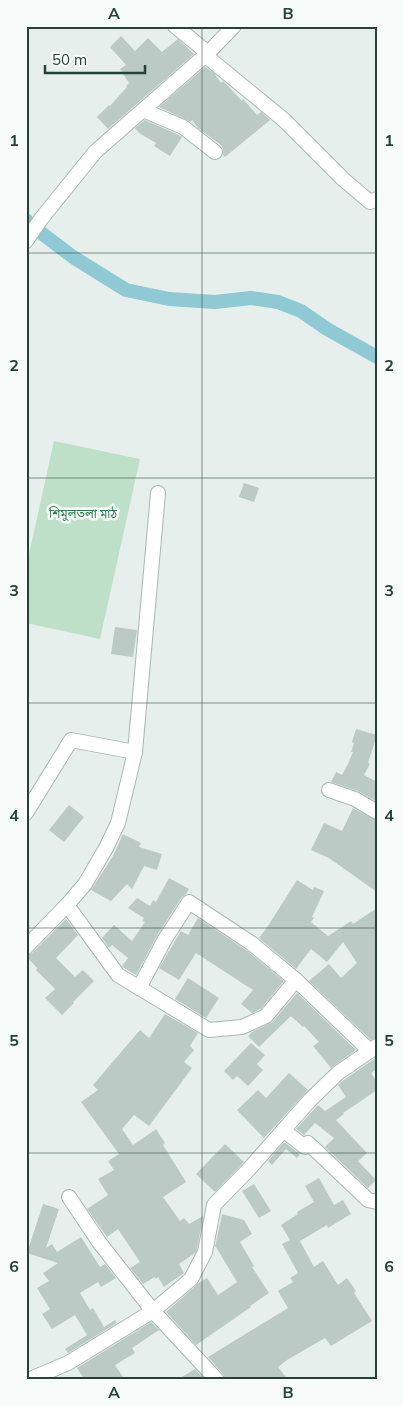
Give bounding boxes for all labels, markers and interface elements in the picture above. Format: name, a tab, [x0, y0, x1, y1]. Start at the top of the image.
text: A	[108, 3, 120, 23]
text: B	[282, 3, 294, 23]
scale bar	[45, 42, 145, 74]
text: 50 m	[52, 50, 87, 69]
text: 1	[9, 130, 19, 150]
text: 1	[384, 130, 394, 150]
text: 2	[9, 355, 19, 375]
text: 2	[384, 355, 394, 375]
park label: শিমুলতলা মাঠ	[48, 506, 118, 522]
text: 3	[9, 580, 19, 600]
text: 3	[384, 580, 394, 600]
text: 4	[9, 805, 19, 825]
text: 4	[384, 805, 394, 825]
text: 5	[9, 1030, 19, 1050]
text: 5	[384, 1030, 394, 1050]
text: 6	[9, 1256, 19, 1276]
text: 6	[384, 1256, 394, 1276]
text: A	[108, 1382, 120, 1402]
text: B	[282, 1382, 294, 1402]

